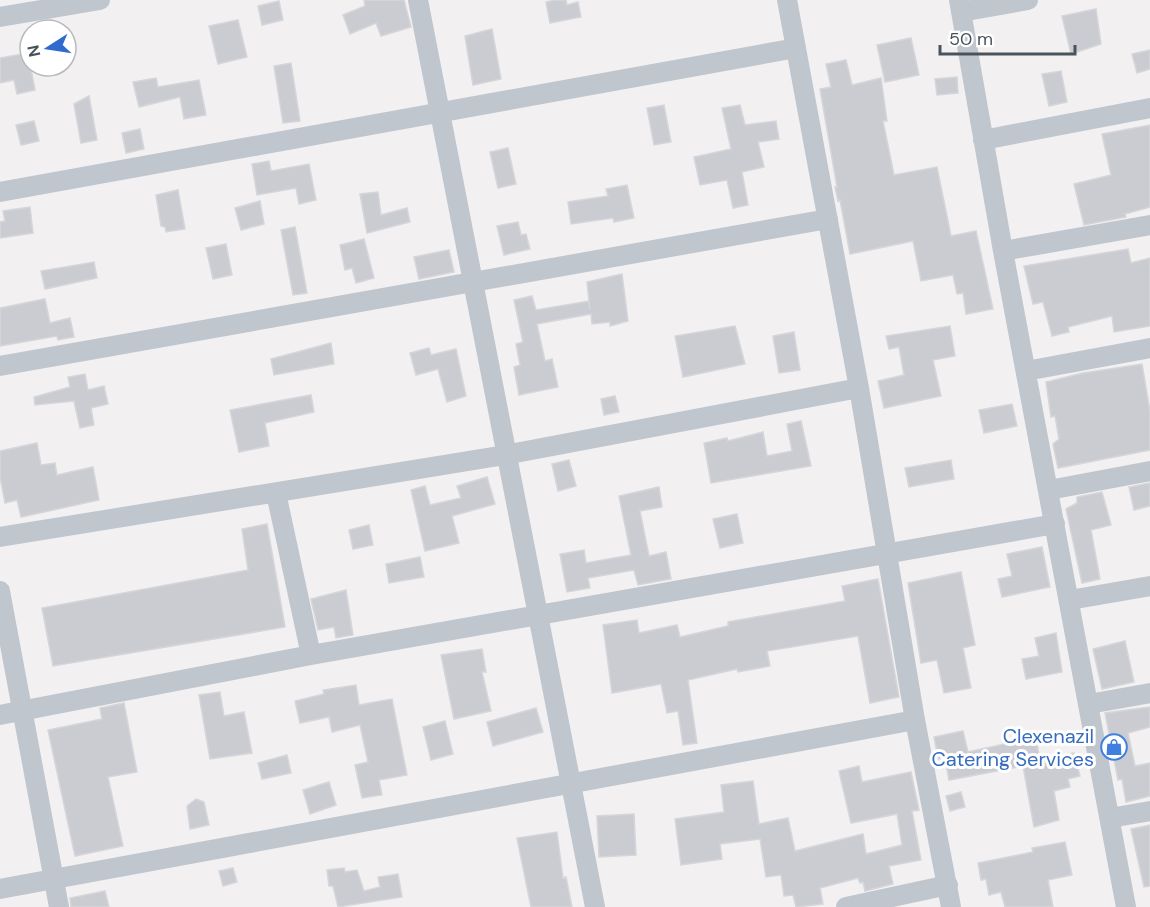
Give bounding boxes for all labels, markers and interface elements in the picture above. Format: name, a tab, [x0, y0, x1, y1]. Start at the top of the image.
north arrow	[18, 18, 78, 78]
scale bar	[940, 18, 1075, 56]
text: 50 m	[949, 27, 993, 51]
text: N	[22, 43, 45, 59]
place label: Clexenazil Catering Services	[931, 723, 1094, 772]
shop icon: Clexenazil Catering Services	[1099, 732, 1129, 762]

